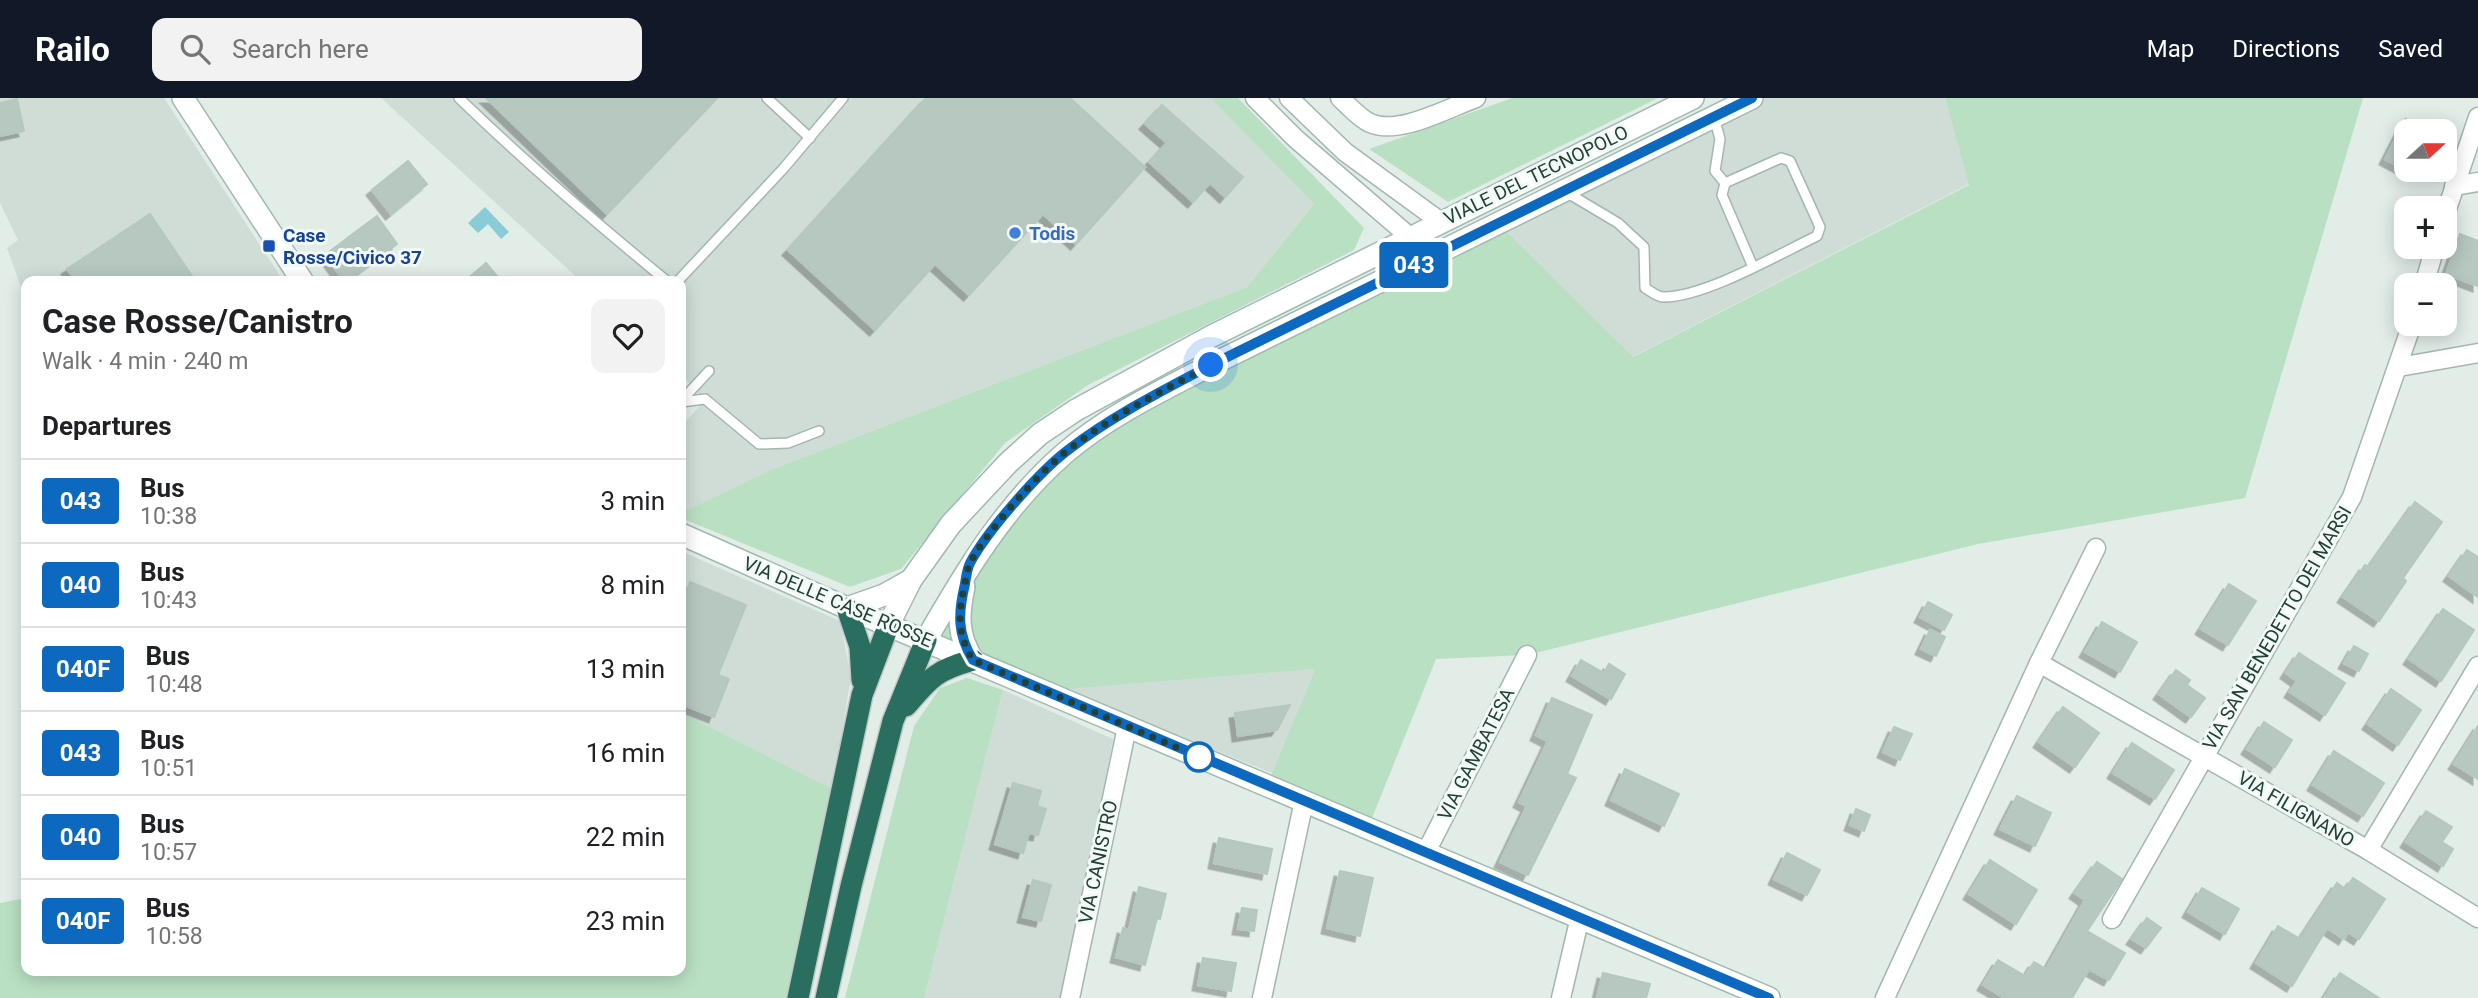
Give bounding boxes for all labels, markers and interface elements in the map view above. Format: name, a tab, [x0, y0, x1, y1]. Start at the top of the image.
search box	[152, 18, 642, 81]
text: Railo	[35, 30, 110, 69]
icon: search	[176, 30, 214, 68]
text: Search here	[232, 34, 369, 64]
text: Map	[2147, 35, 2194, 63]
text: Directions	[2232, 35, 2340, 63]
text: Saved	[2378, 35, 2443, 63]
north arrow	[2394, 119, 2457, 182]
map controls	[2394, 119, 2457, 336]
street label: VIALE DEL TECNOPOLO	[1440, 120, 1632, 230]
button: +	[2394, 196, 2457, 259]
place label: Todis	[1029, 222, 1076, 245]
place label: Case Rosse/Civico 37	[283, 224, 422, 269]
marker: Todis	[1007, 225, 1023, 241]
marker: Case Rosse/Civico 37	[261, 238, 277, 254]
line badge: 043	[1374, 242, 1454, 288]
text: 043	[1393, 251, 1435, 279]
button: −	[2394, 273, 2457, 336]
button: heart	[591, 299, 665, 373]
text: Case Rosse/Canistro	[42, 302, 353, 341]
your location	[1193, 347, 1228, 382]
text: Walk · 4 min · 240 m	[42, 348, 248, 375]
text: Departures	[42, 411, 172, 441]
text: Bus	[140, 473, 185, 503]
text: 3 min	[600, 486, 665, 516]
text: 043	[60, 487, 101, 515]
street label: VIA SAN BENEDETTO DEI MARSI	[2198, 502, 2356, 754]
text: 10:38	[140, 503, 197, 530]
street label: VIA DELLE CASE ROSSE	[740, 552, 936, 652]
text: Bus	[140, 557, 185, 587]
text: 8 min	[600, 570, 665, 600]
text: 040	[60, 571, 101, 599]
text: 10:43	[140, 587, 197, 614]
text: Bus	[145, 641, 190, 671]
text: 13 min	[586, 654, 665, 684]
text: 040F	[56, 655, 110, 683]
text: 10:48	[145, 671, 203, 698]
street label: VIA GAMBATESA	[1433, 684, 1520, 824]
text: Bus	[140, 725, 185, 755]
text: 16 min	[586, 738, 665, 768]
text: 043	[60, 739, 101, 767]
unlabelled marker	[1184, 742, 1214, 772]
text: 10:51	[140, 755, 197, 782]
street label: VIA FILIGNANO	[2233, 766, 2359, 852]
street label: VIA CANISTRO	[1074, 798, 1122, 926]
text: Bus	[140, 809, 185, 839]
text: 22 min	[586, 822, 665, 852]
text: 040	[60, 823, 101, 851]
text: 10:57	[140, 839, 197, 866]
text: Bus	[145, 893, 190, 923]
text: 23 min	[586, 906, 665, 936]
text: 040F	[56, 907, 110, 935]
text: 10:58	[145, 923, 203, 950]

